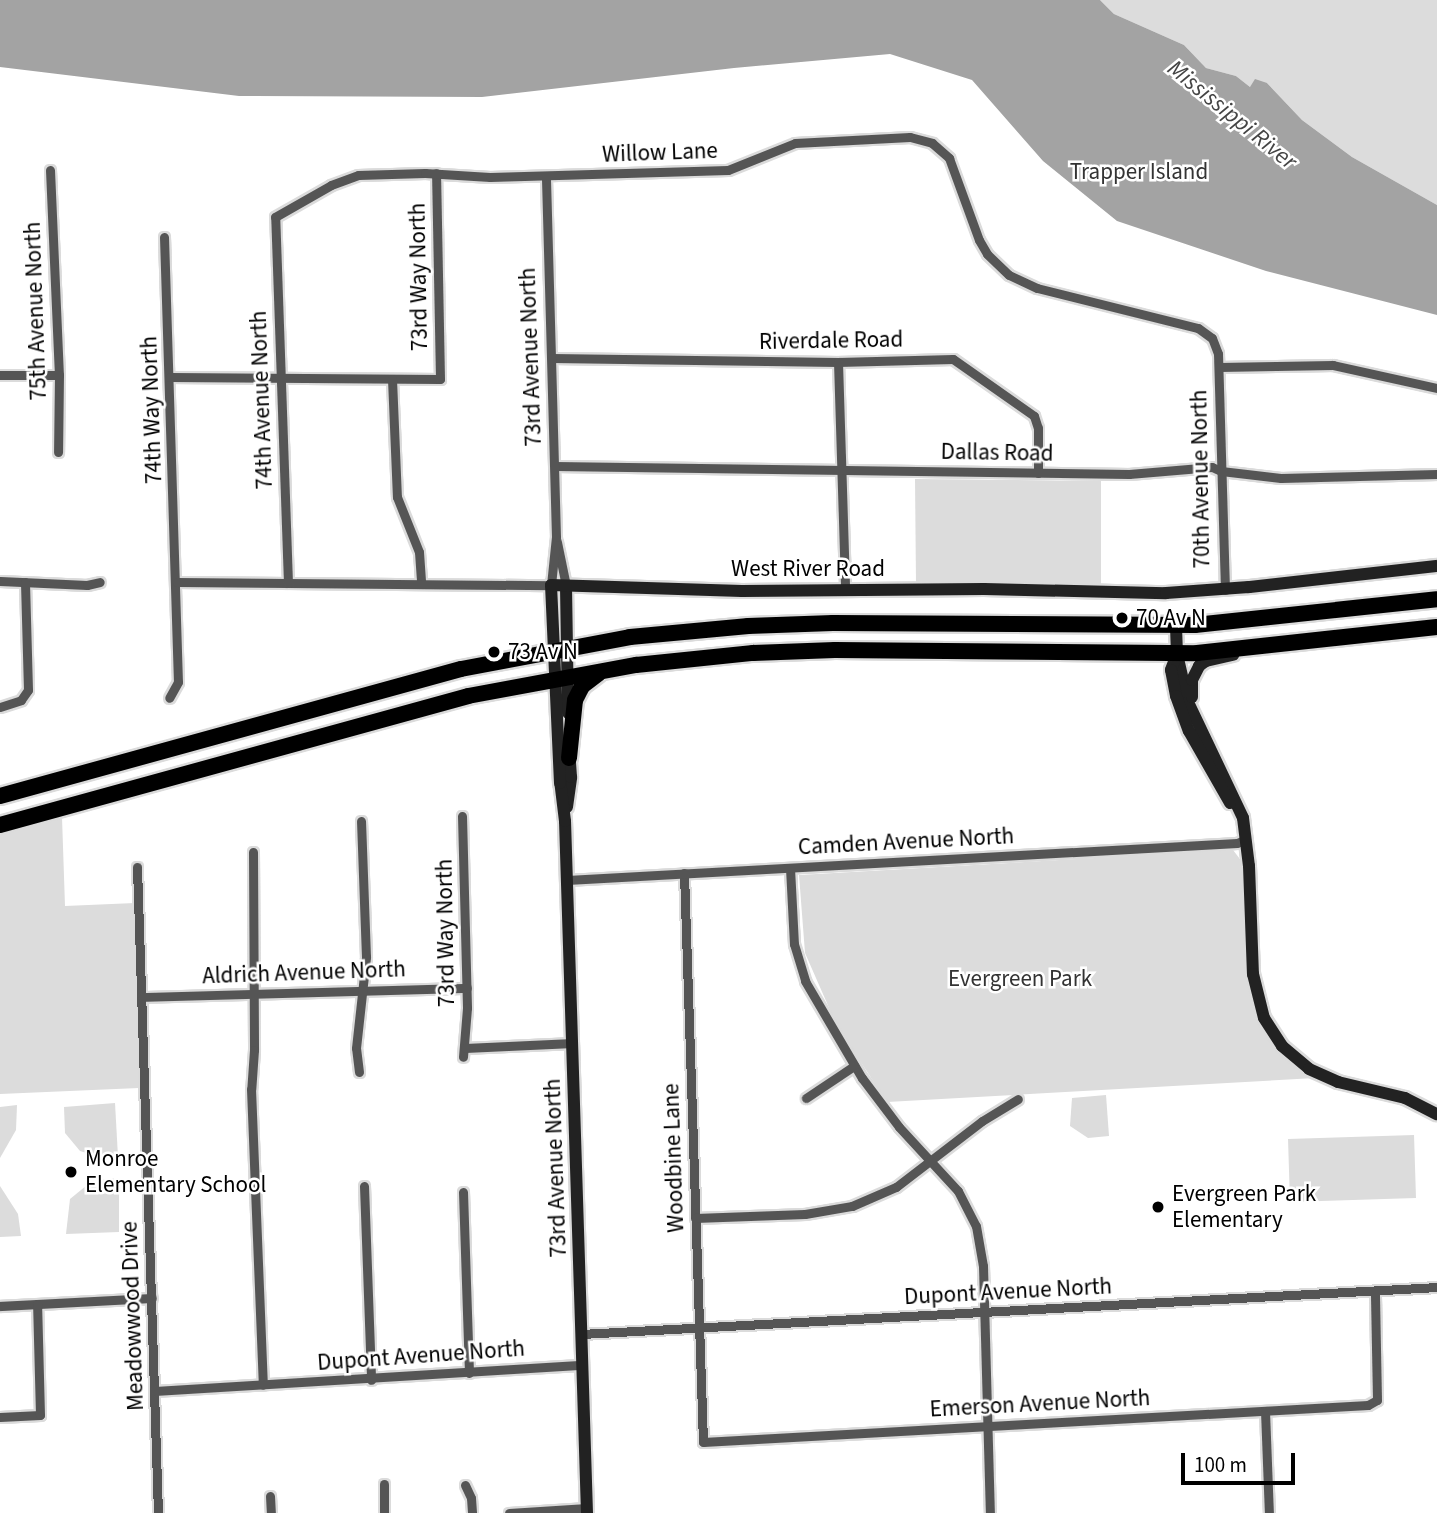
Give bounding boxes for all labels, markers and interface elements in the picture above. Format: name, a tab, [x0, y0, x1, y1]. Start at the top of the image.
water label: Mississippi River	[1161, 54, 1303, 176]
street label: Willow Lane	[602, 137, 718, 169]
park label: Trapper Island	[1070, 158, 1208, 186]
street label: 73rd Way North	[404, 203, 434, 351]
street label: 75th Avenue North	[19, 221, 53, 401]
street label: 73rd Avenue North	[514, 267, 548, 447]
street label: 74th Avenue North	[245, 310, 279, 490]
street label: Riverdale Road	[759, 326, 903, 356]
street label: 74th Way North	[136, 336, 168, 484]
street label: 70th Avenue North	[1186, 389, 1216, 569]
street label: Dallas Road	[940, 438, 1054, 468]
street label: West River Road	[731, 555, 885, 583]
place label: 70 Av N	[1136, 604, 1206, 632]
marker: 70 Av N	[1114, 610, 1130, 626]
place label: 73 Av N	[508, 638, 578, 666]
marker: 73 Av N	[486, 644, 502, 660]
street label: Camden Avenue North	[797, 823, 1015, 861]
street label: 73rd Way North	[431, 859, 461, 1007]
street label: Aldrich Avenue North	[202, 956, 406, 990]
park label: Evergreen Park	[948, 965, 1092, 993]
street label: 73rd Avenue North	[539, 1078, 573, 1258]
street label: Woodbine Lane	[658, 1083, 690, 1233]
place label: Monroe Elementary School	[85, 1145, 266, 1199]
marker: Monroe Elementary School	[63, 1164, 79, 1180]
place label: Evergreen Park Elementary	[1172, 1180, 1316, 1234]
marker: Evergreen Park Elementary	[1150, 1199, 1166, 1215]
street label: Meadowwood Drive	[116, 1221, 150, 1411]
street label: Dupont Avenue North	[903, 1273, 1113, 1311]
street label: Dupont Avenue North	[316, 1335, 526, 1377]
street label: Emerson Avenue North	[929, 1384, 1151, 1424]
scale bar	[1185, 1440, 1299, 1484]
text: 100 m	[1194, 1450, 1247, 1480]

